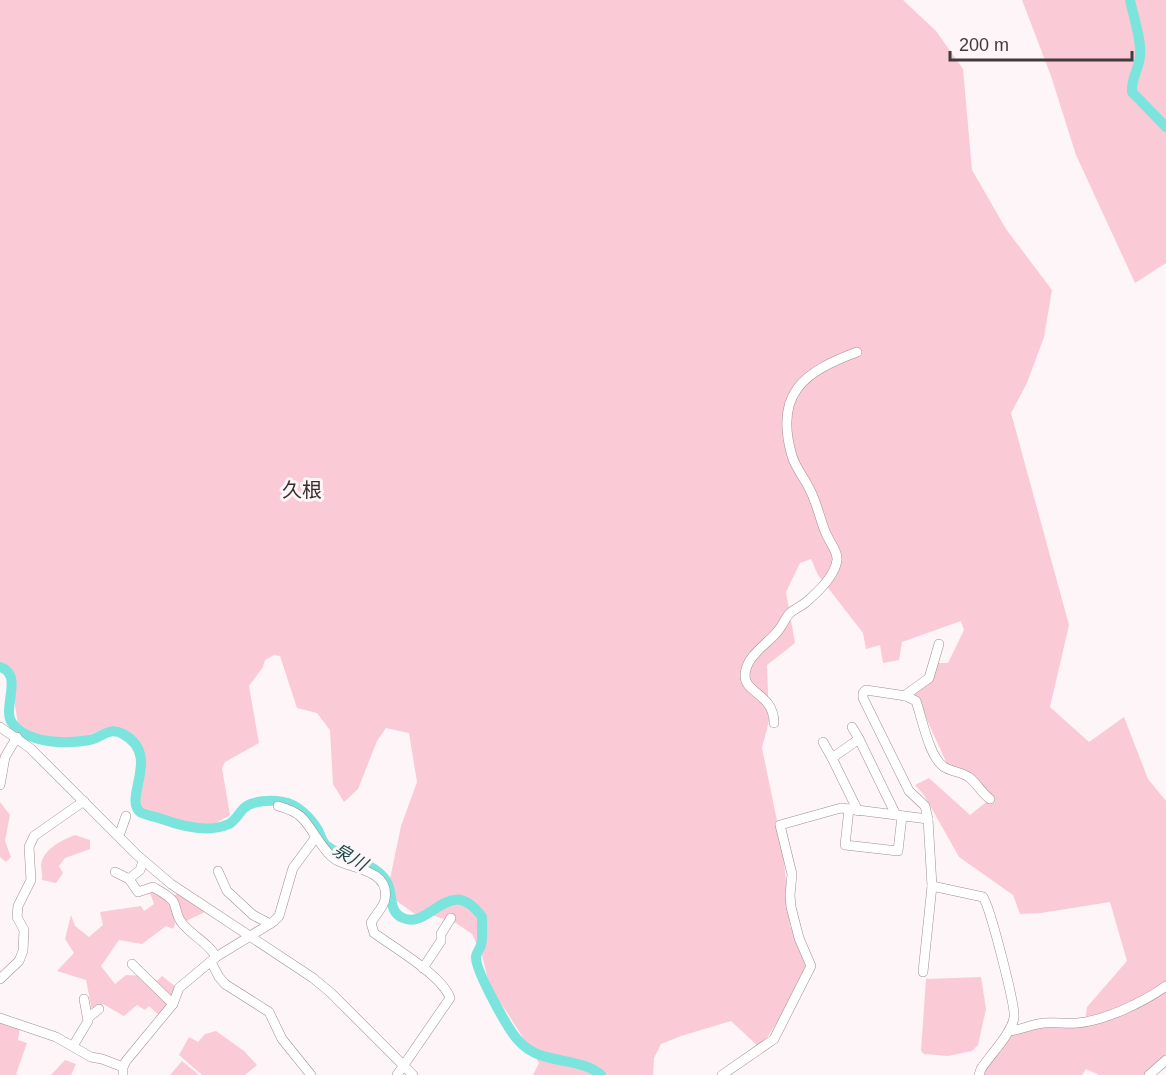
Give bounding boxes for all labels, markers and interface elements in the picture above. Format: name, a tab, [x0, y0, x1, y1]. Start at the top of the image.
scale bar	[950, 24, 1132, 62]
text: 200 m	[959, 35, 1009, 55]
district label: 久根	[282, 479, 322, 501]
water label: 泉川	[329, 839, 372, 876]

